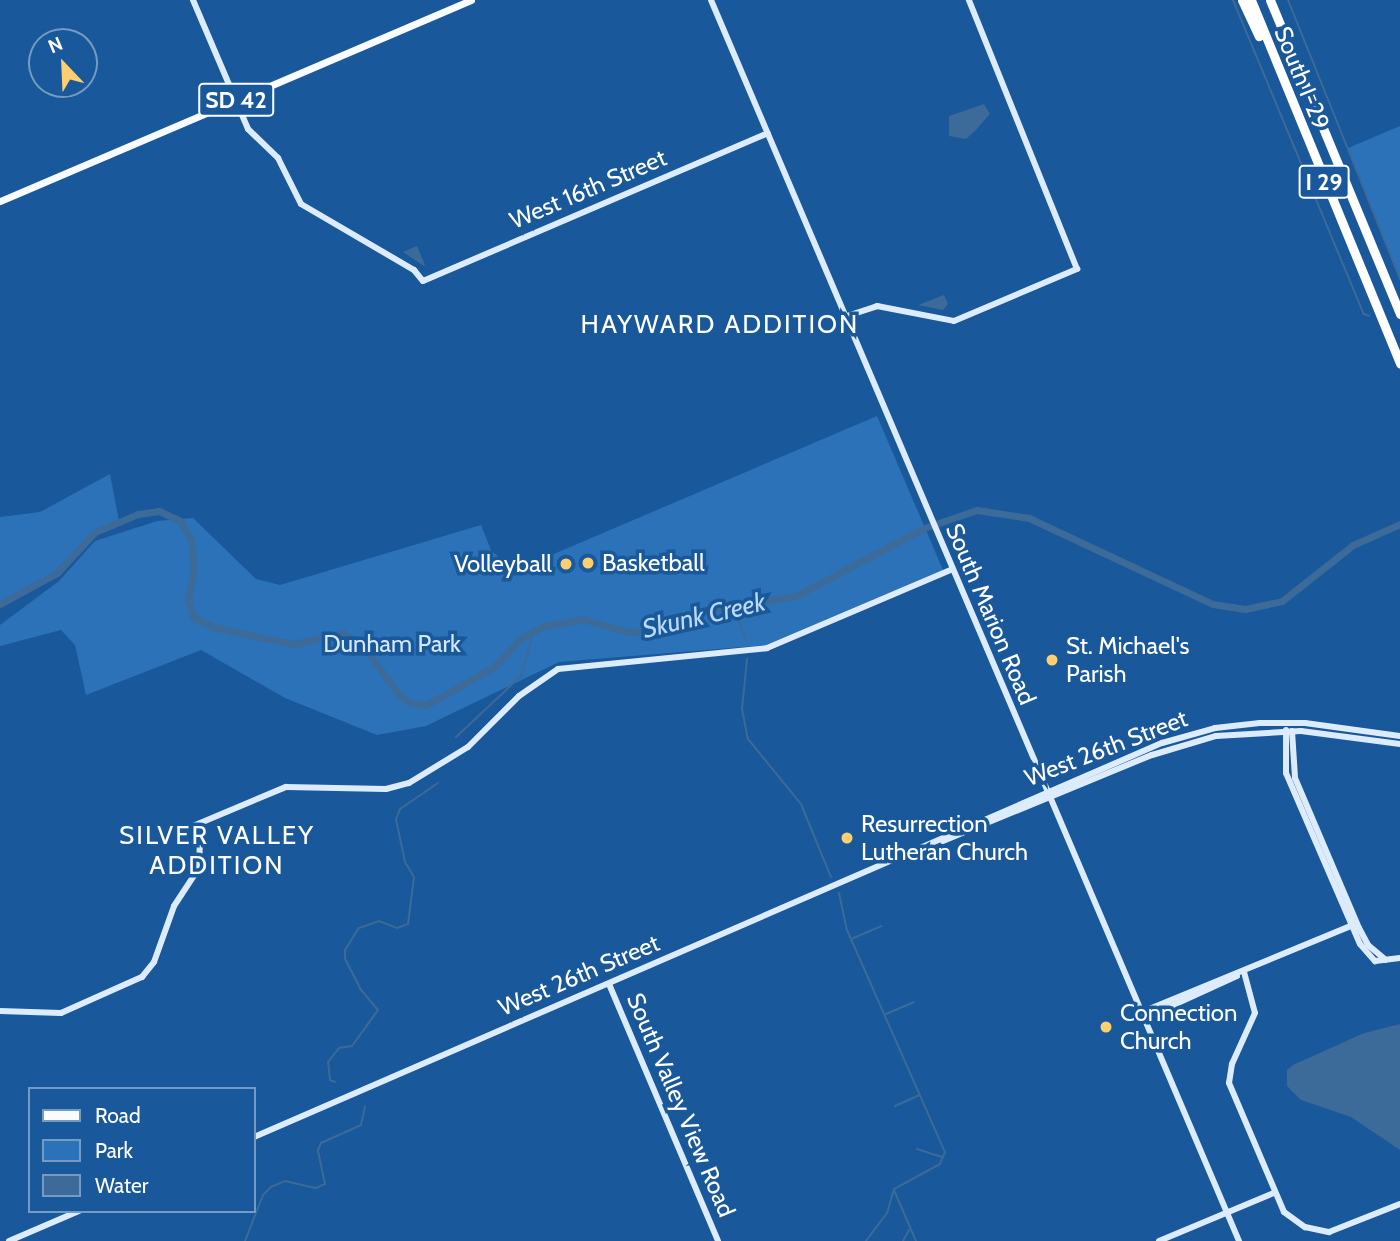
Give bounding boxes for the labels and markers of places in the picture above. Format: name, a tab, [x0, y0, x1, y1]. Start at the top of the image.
place label: Basketball	[602, 549, 705, 577]
place label: Volleyball	[454, 550, 552, 578]
marker: Basketball	[580, 555, 596, 571]
marker: Volleyball	[558, 556, 574, 572]
place label: St. Michael's Parish	[1066, 632, 1189, 688]
marker: St. Michael's Parish	[1044, 652, 1060, 668]
place label: Resurrection Lutheran Church	[861, 810, 1028, 866]
marker: Resurrection Lutheran Church	[839, 830, 855, 846]
place label: Connection Church	[1120, 999, 1237, 1055]
marker: Connection Church	[1098, 1019, 1114, 1035]

